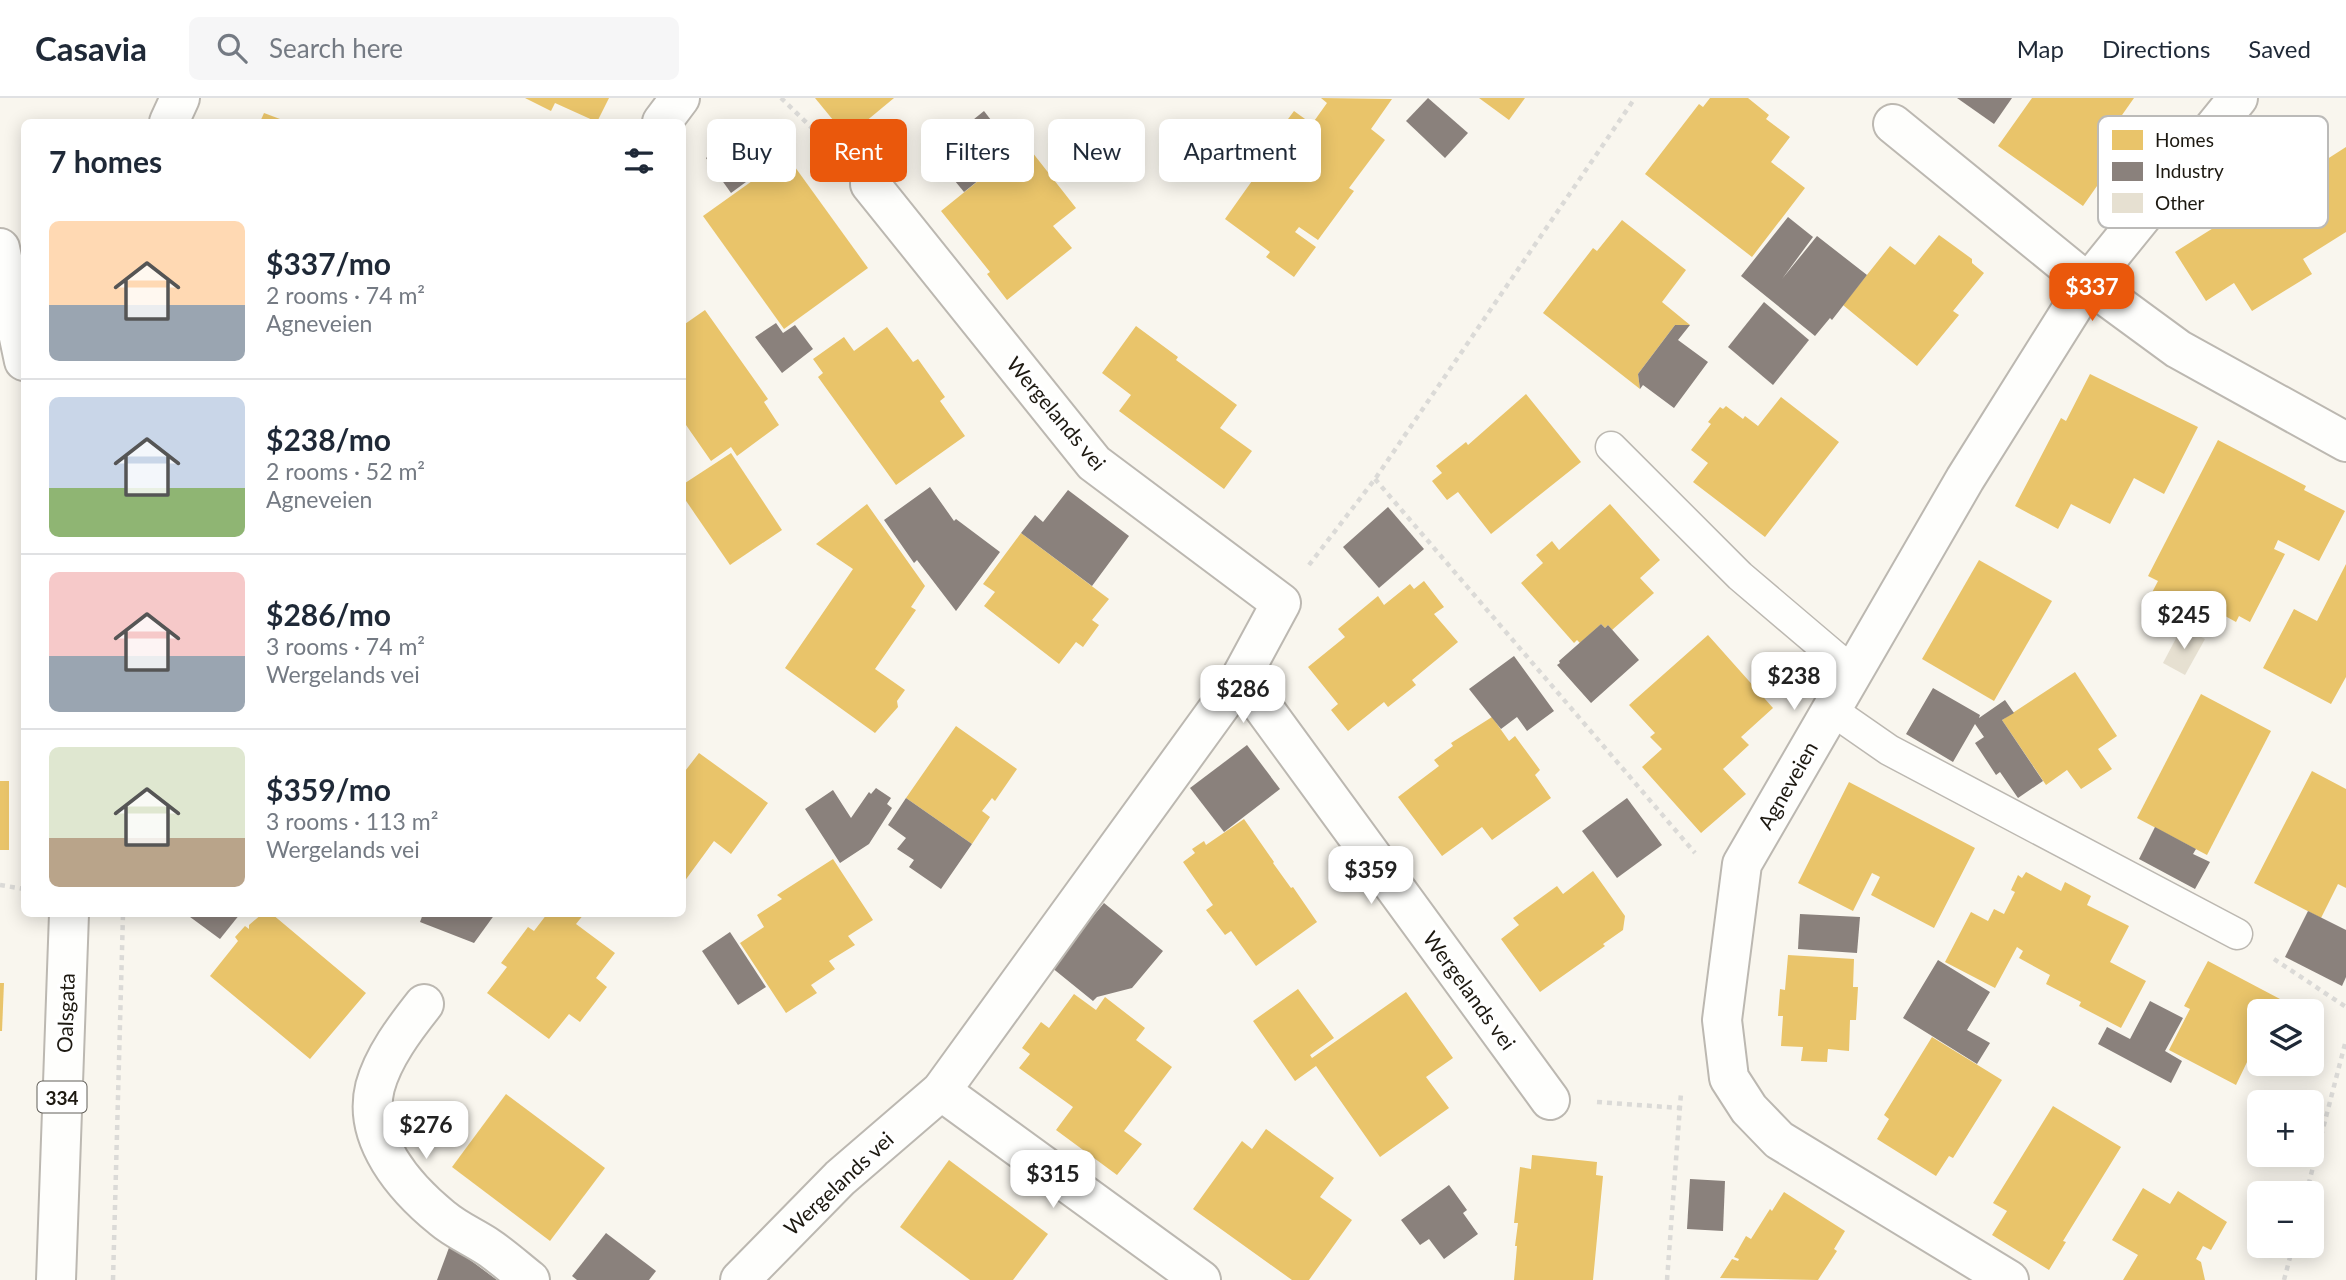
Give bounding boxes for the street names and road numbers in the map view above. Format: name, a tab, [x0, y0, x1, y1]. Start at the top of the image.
street label: Wergelands vei	[1002, 351, 1112, 475]
street label: Agneveien	[1752, 737, 1822, 833]
street label: Wergelands vei	[1419, 926, 1521, 1054]
street label: Oalsgata	[51, 973, 79, 1053]
road number: 334	[38, 1082, 86, 1113]
street label: Wergelands vei	[778, 1126, 898, 1240]

